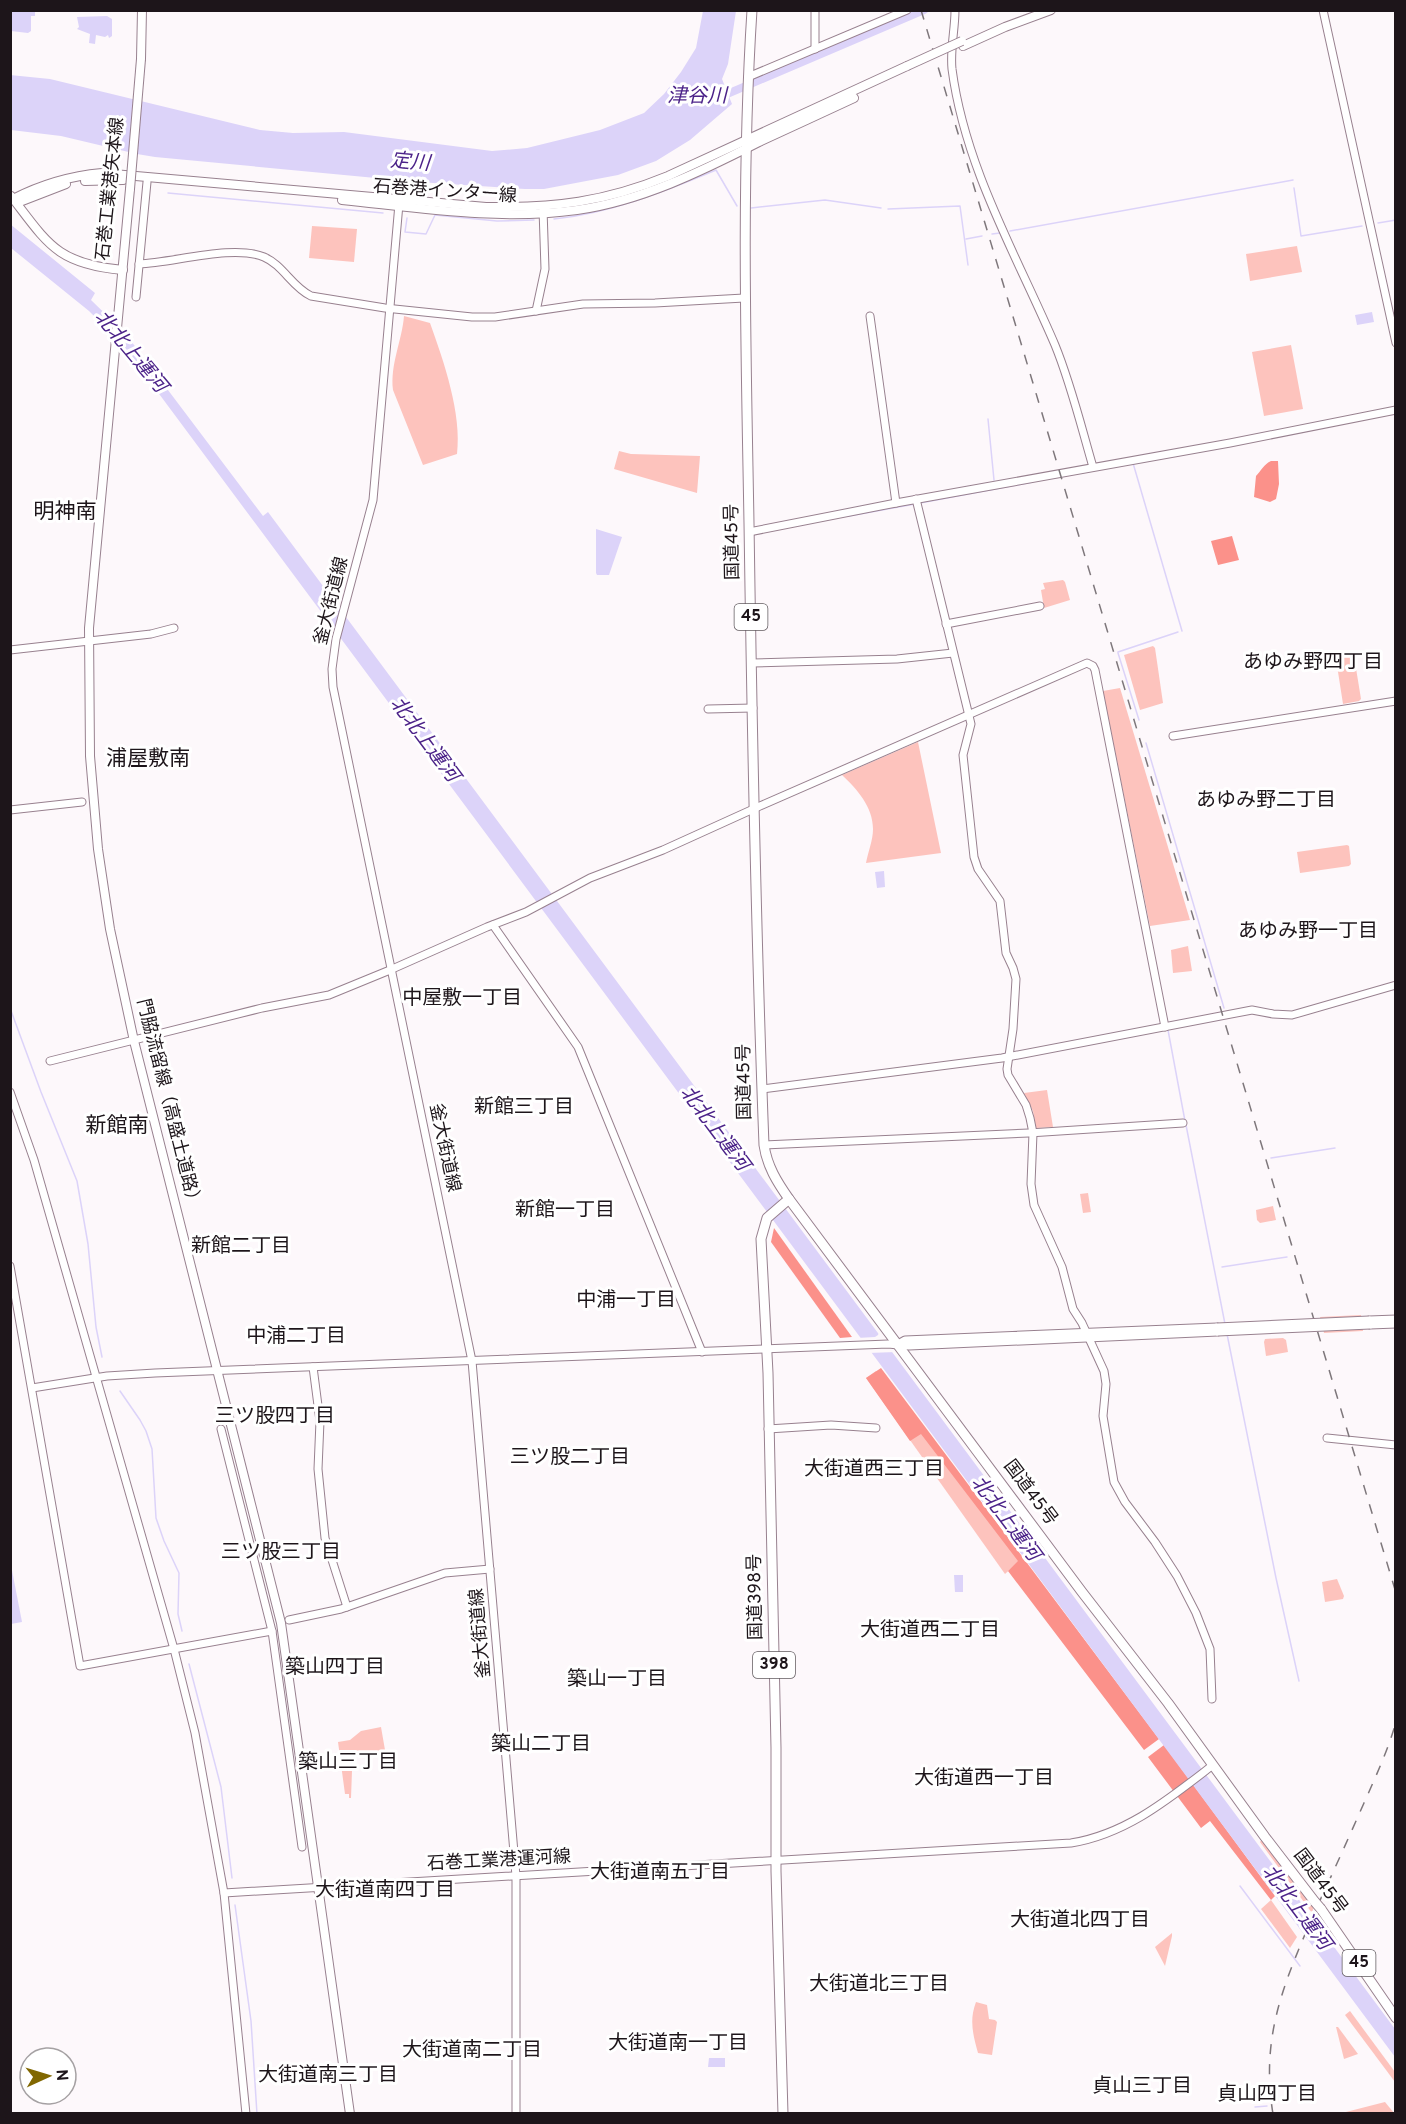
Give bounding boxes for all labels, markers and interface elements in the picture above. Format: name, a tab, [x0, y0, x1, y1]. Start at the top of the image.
water label: 津谷川	[667, 84, 729, 110]
street label: 石巻工業港矢本線	[92, 116, 130, 262]
water label: 定川	[389, 148, 433, 178]
street label: 石巻港インター線	[372, 176, 518, 208]
water label: 北北上運河	[88, 305, 175, 402]
district label: 明神南	[34, 499, 97, 526]
street label: 国道45号	[721, 504, 745, 580]
street label: 釜大街道線	[310, 555, 354, 647]
road number: 45	[734, 604, 768, 630]
district label: あゆみ野四丁目	[1243, 650, 1383, 676]
water label: 北北上運河	[384, 692, 467, 791]
district label: 浦屋敷南	[106, 746, 190, 773]
district label: あゆみ野二丁目	[1196, 788, 1336, 814]
district label: あゆみ野一丁目	[1238, 919, 1378, 945]
district label: 中屋敷一丁目	[402, 986, 522, 1012]
street label: 門脇流留線（高盛土道路）	[131, 996, 205, 1212]
street label: 国道45号	[733, 1044, 757, 1120]
water label: 北北上運河	[674, 1081, 757, 1180]
district label: 新館三丁目	[474, 1095, 574, 1121]
street label: 釜大街道線	[423, 1102, 465, 1194]
district label: 新館南	[86, 1113, 149, 1140]
district label: 新館一丁目	[515, 1198, 615, 1224]
district label: 新館二丁目	[191, 1234, 291, 1260]
district label: 中浦一丁目	[576, 1288, 676, 1314]
district label: 中浦二丁目	[246, 1324, 346, 1350]
district label: 三ツ股四丁目	[215, 1404, 335, 1430]
district label: 三ツ股二丁目	[510, 1445, 630, 1471]
street label: 国道45号	[998, 1456, 1062, 1530]
district label: 大街道西三丁目	[804, 1457, 944, 1483]
water label: 北北上運河	[965, 1471, 1048, 1570]
district label: 三ツ股三丁目	[221, 1540, 341, 1566]
street label: 国道398号	[744, 1554, 768, 1640]
street label: 釜大街道線	[466, 1587, 496, 1679]
district label: 大街道西二丁目	[860, 1618, 1000, 1644]
road number: 398	[753, 1652, 795, 1678]
district label: 築山四丁目	[285, 1655, 385, 1681]
district label: 築山一丁目	[567, 1667, 667, 1693]
district label: 築山二丁目	[491, 1732, 591, 1758]
district label: 築山三丁目	[298, 1750, 398, 1776]
district label: 大街道西一丁目	[914, 1766, 1054, 1792]
street label: 国道45号	[1288, 1845, 1352, 1919]
street label: 石巻工業港運河線	[426, 1846, 572, 1876]
district label: 大街道南五丁目	[590, 1860, 730, 1886]
water label: 北北上運河	[1256, 1860, 1339, 1959]
district label: 大街道南四丁目	[315, 1878, 455, 1904]
district label: 大街道北四丁目	[1010, 1908, 1150, 1934]
road number: 45	[1342, 1950, 1376, 1976]
district label: 大街道北三丁目	[809, 1972, 949, 1998]
district label: 大街道南一丁目	[608, 2031, 748, 2057]
district label: 大街道南二丁目	[402, 2038, 542, 2064]
north arrow	[18, 2046, 78, 2106]
district label: 大街道南三丁目	[258, 2063, 398, 2089]
text: N	[51, 2069, 71, 2082]
district label: 貞山三丁目	[1092, 2074, 1192, 2100]
district label: 貞山四丁目	[1217, 2082, 1317, 2108]

